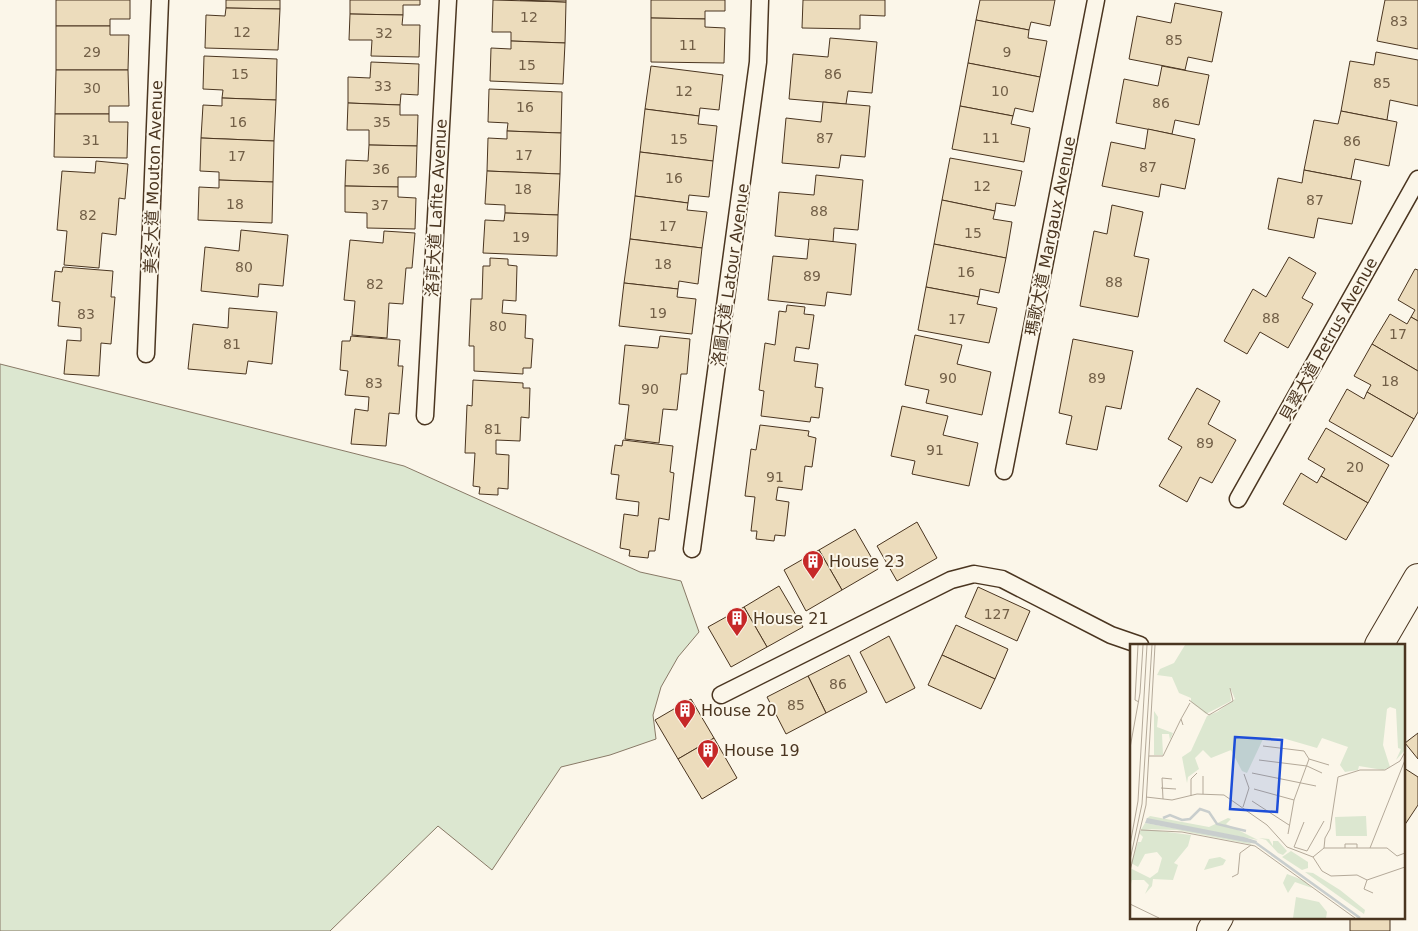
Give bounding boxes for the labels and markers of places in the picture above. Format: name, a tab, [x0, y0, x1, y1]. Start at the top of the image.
building icon: House 23	[801, 549, 825, 580]
place label: House 23	[829, 552, 905, 571]
building icon: House 21	[725, 606, 749, 637]
place label: House 21	[753, 609, 829, 628]
building icon: House 20	[673, 698, 697, 729]
place label: House 20	[701, 701, 777, 720]
building icon: House 19	[696, 738, 720, 769]
place label: House 19	[724, 741, 800, 760]

